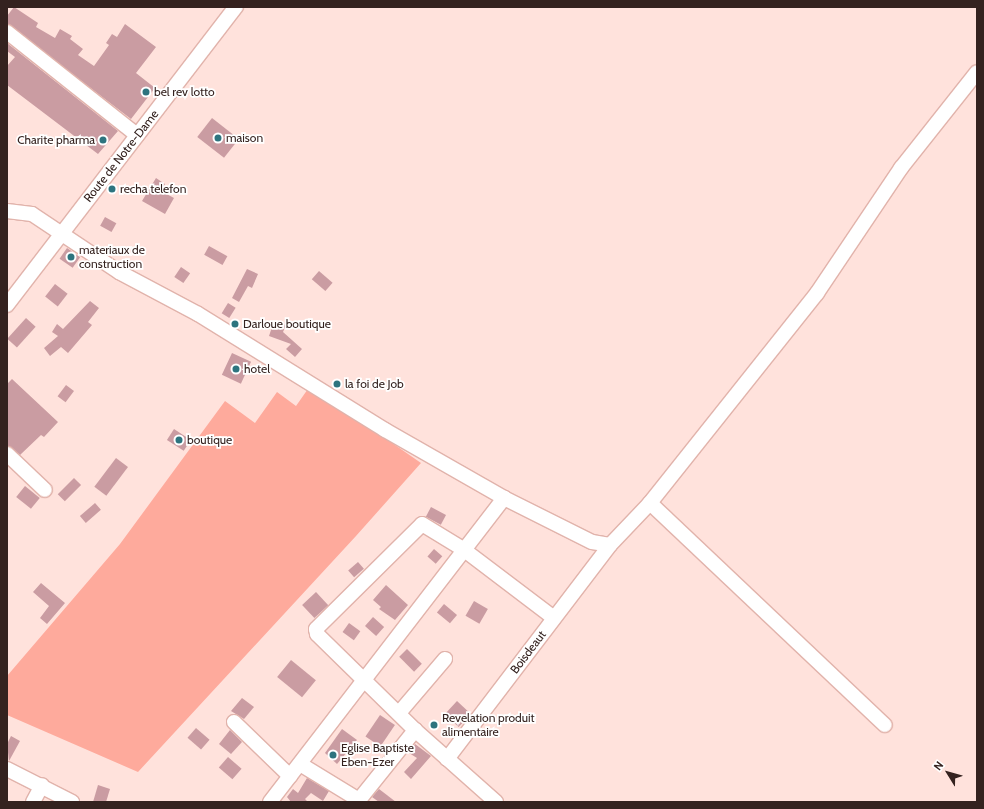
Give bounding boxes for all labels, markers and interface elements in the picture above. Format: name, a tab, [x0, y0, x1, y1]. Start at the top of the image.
place label: bel rev lotto	[154, 85, 215, 99]
marker: bel rev lotto	[141, 87, 151, 97]
street label: Route de Notre-Dame	[81, 107, 161, 205]
place label: maison	[226, 131, 263, 145]
place label: Charite pharma	[17, 133, 95, 147]
marker: maison	[213, 133, 223, 143]
marker: Charite pharma	[98, 135, 108, 145]
place label: recha telefon	[120, 182, 186, 196]
marker: recha telefon	[107, 184, 117, 194]
place label: materiaux de construction	[79, 243, 145, 271]
marker: materiaux de construction	[66, 252, 76, 262]
place label: Darloue boutique	[243, 317, 331, 331]
marker: Darloue boutique	[230, 319, 240, 329]
place label: hotel	[244, 362, 270, 376]
marker: hotel	[231, 364, 241, 374]
place label: la foi de Job	[345, 377, 404, 391]
marker: la foi de Job	[332, 379, 342, 389]
place label: boutique	[187, 433, 232, 447]
marker: boutique	[174, 435, 184, 445]
street label: Boisdeaut	[507, 628, 549, 676]
place label: Revelation produit alimentaire	[442, 711, 535, 739]
marker: Revelation produit alimentaire	[429, 720, 439, 730]
place label: Eglise Baptiste Eben-Ezer	[341, 741, 414, 769]
marker: Eglise Baptiste Eben-Ezer	[328, 750, 338, 760]
north arrow	[928, 753, 968, 793]
text: N	[930, 758, 946, 773]

